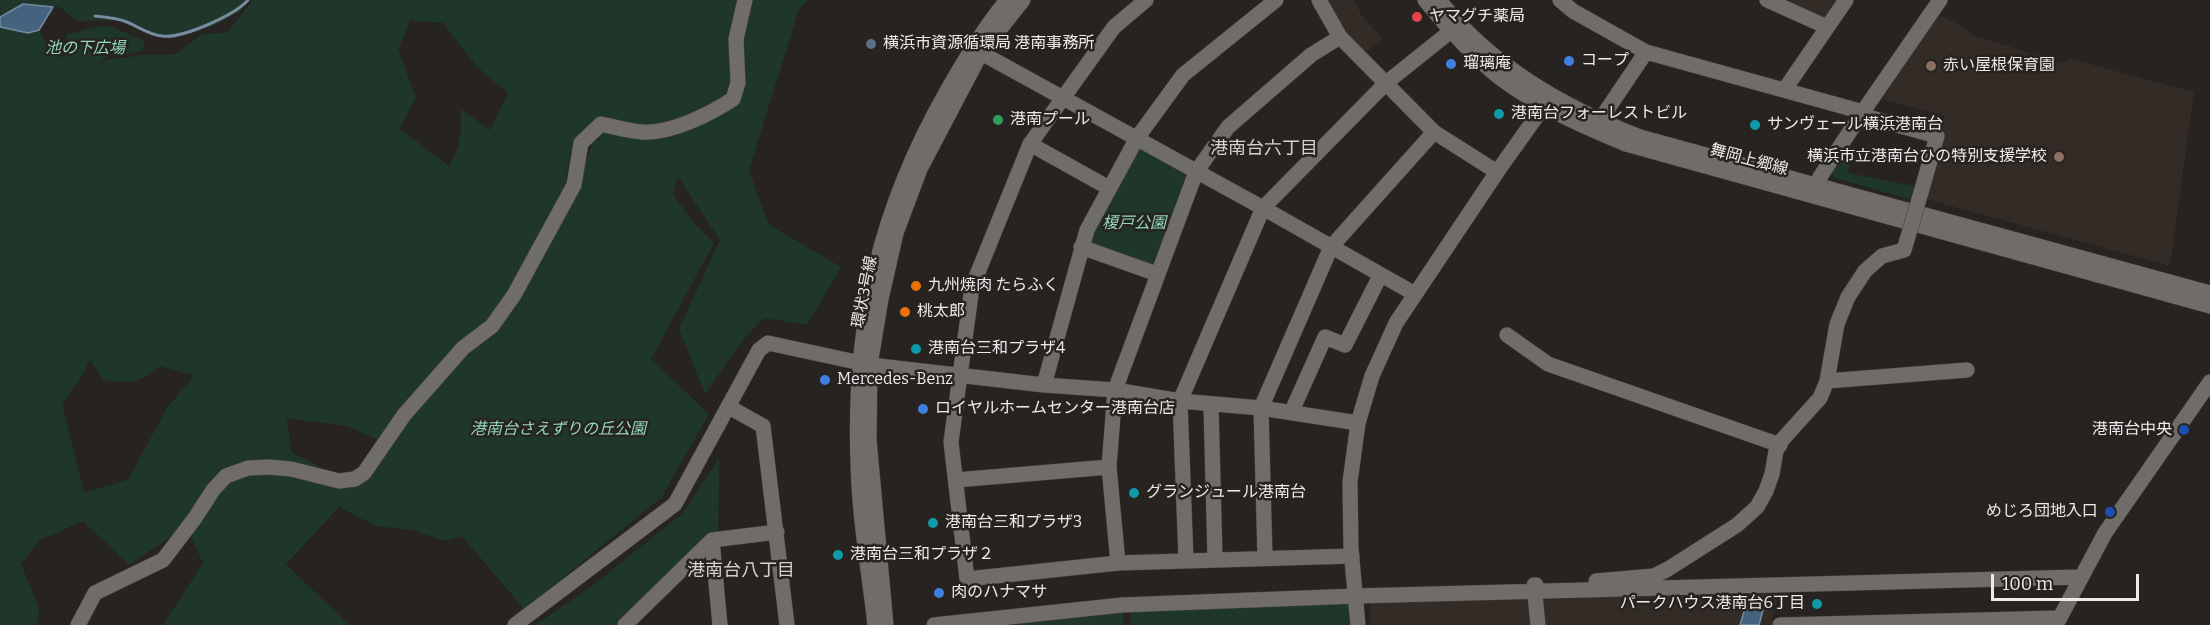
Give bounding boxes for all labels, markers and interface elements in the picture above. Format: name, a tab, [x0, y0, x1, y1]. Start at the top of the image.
place label: ヤマグチ薬局	[1429, 7, 1525, 27]
marker: ヤマグチ薬局	[1410, 10, 1424, 24]
place label: 横浜市資源循環局 港南事務所	[883, 34, 1094, 54]
marker: 横浜市資源循環局 港南事務所	[864, 37, 878, 51]
park label: 池の下広場	[45, 39, 125, 59]
place label: コープ	[1581, 51, 1629, 71]
place label: 瑠璃庵	[1463, 54, 1511, 74]
marker: コープ	[1562, 54, 1576, 68]
place label: 赤い屋根保育園	[1943, 56, 2055, 76]
marker: 瑠璃庵	[1444, 57, 1458, 71]
marker: 赤い屋根保育園	[1924, 59, 1938, 73]
place label: 港南台フォーレストビル	[1511, 104, 1687, 124]
marker: 港南台フォーレストビル	[1492, 107, 1506, 121]
place label: 港南プール	[1010, 110, 1090, 130]
marker: 港南プール	[991, 113, 1005, 127]
place label: サンヴェール横浜港南台	[1767, 115, 1943, 135]
marker: サンヴェール横浜港南台	[1748, 118, 1762, 132]
district label: 港南台六丁目	[1210, 138, 1318, 160]
street label: 舞岡上郷線	[1708, 140, 1790, 180]
place label: 横浜市立港南台ひの特別支援学校	[1807, 147, 2047, 167]
marker: 横浜市立港南台ひの特別支援学校	[2052, 150, 2066, 164]
park label: 榎戸公園	[1102, 214, 1166, 234]
street label: 環状3号線	[849, 254, 881, 330]
place label: 九州焼肉 たらふく	[928, 276, 1059, 296]
marker: 九州焼肉 たらふく	[909, 279, 923, 293]
place label: 桃太郎	[917, 302, 965, 322]
marker: 桃太郎	[898, 305, 912, 319]
place label: 港南台三和プラザ4	[928, 339, 1065, 359]
marker: 港南台三和プラザ4	[909, 342, 923, 356]
place label: Mercedes-Benz	[837, 370, 953, 390]
marker: Mercedes-Benz	[818, 373, 832, 387]
place label: ロイヤルホームセンター港南台店	[935, 399, 1175, 419]
marker: ロイヤルホームセンター港南台店	[916, 402, 930, 416]
park label: 港南台さえずりの丘公園	[470, 420, 646, 440]
place label: 港南台中央	[2092, 420, 2172, 440]
marker: 港南台中央	[2177, 423, 2191, 437]
place label: グランジュール港南台	[1146, 483, 1306, 503]
marker: グランジュール港南台	[1127, 486, 1141, 500]
place label: めじろ団地入口	[1986, 502, 2098, 522]
marker: めじろ団地入口	[2103, 505, 2117, 519]
place label: 港南台三和プラザ3	[945, 513, 1082, 533]
marker: 港南台三和プラザ3	[926, 516, 940, 530]
place label: 港南台三和プラザ２	[850, 545, 994, 565]
marker: 港南台三和プラザ２	[831, 548, 845, 562]
district label: 港南台八丁目	[687, 560, 795, 582]
scale bar	[1994, 562, 2142, 600]
text: 100 m	[2002, 573, 2053, 595]
place label: 肉のハナマサ	[951, 583, 1047, 603]
marker: 肉のハナマサ	[932, 586, 946, 600]
place label: パークハウス港南台6丁目	[1620, 594, 1805, 614]
marker: パークハウス港南台6丁目	[1810, 597, 1824, 611]

